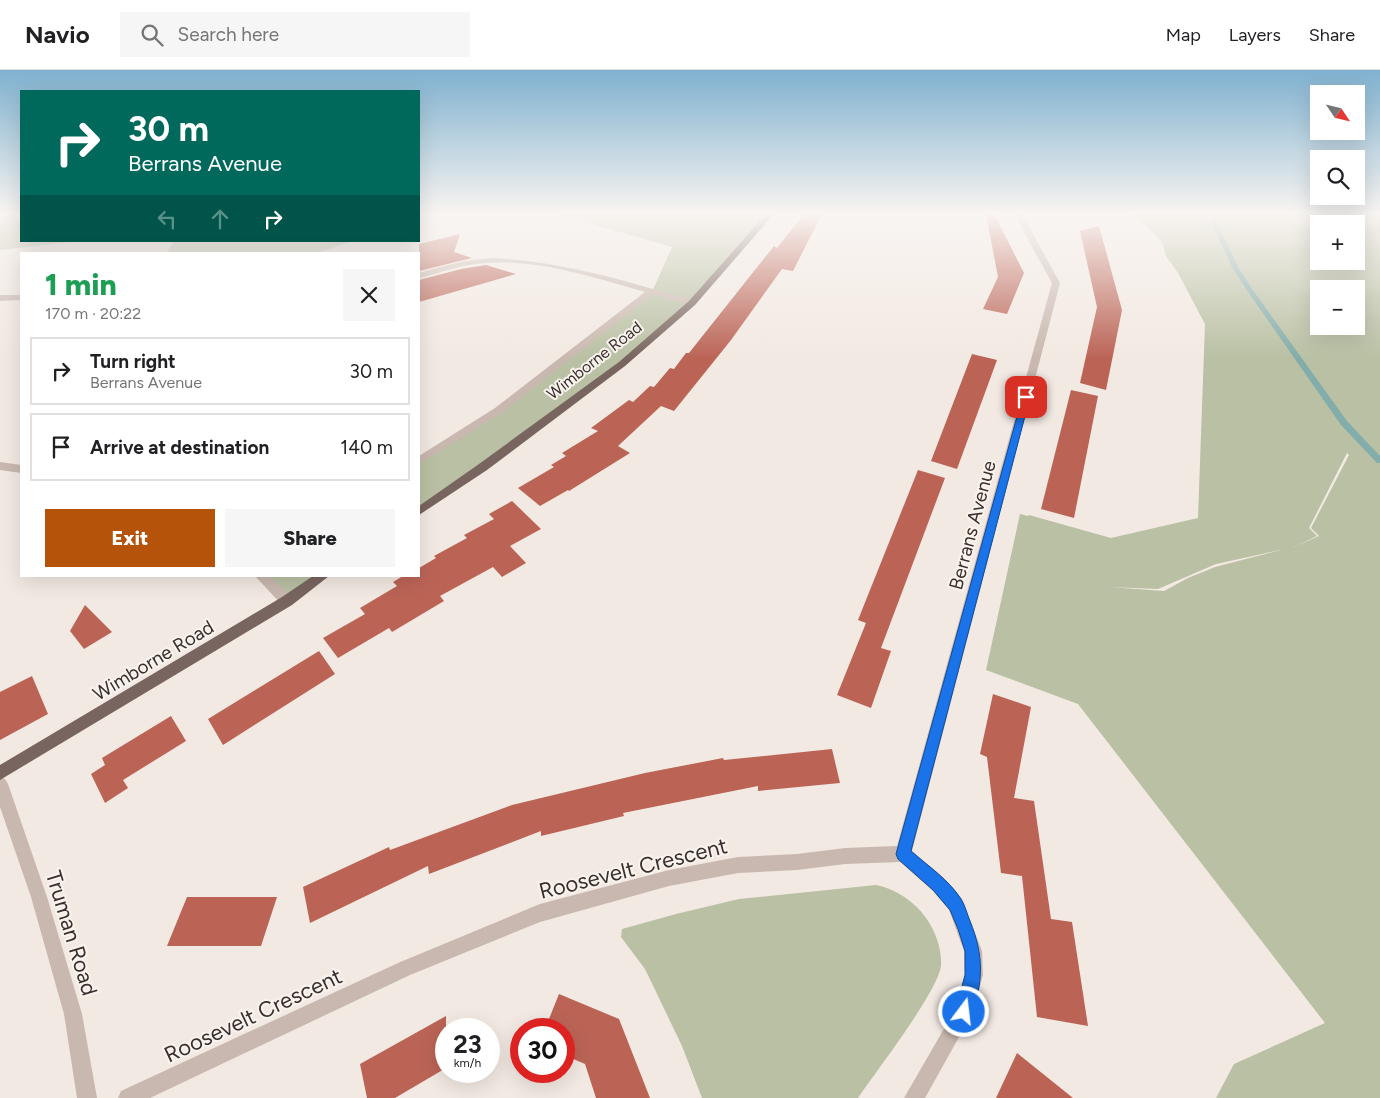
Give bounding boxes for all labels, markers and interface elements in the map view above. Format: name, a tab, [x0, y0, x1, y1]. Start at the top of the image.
search box	[120, 12, 470, 57]
text: Navio	[25, 20, 90, 49]
icon: search	[138, 21, 166, 49]
text: Search here	[178, 23, 279, 46]
text: Map	[1166, 24, 1201, 46]
text: Layers	[1229, 24, 1281, 46]
text: Share	[1309, 24, 1355, 46]
north arrow	[1310, 85, 1365, 140]
map controls	[1310, 85, 1365, 335]
text: 30 m	[128, 108, 209, 150]
icon: right	[45, 110, 110, 175]
text: Berrans Avenue	[128, 150, 282, 177]
button: search	[1310, 150, 1365, 205]
icon: left	[153, 205, 181, 233]
icon: ahead	[206, 205, 234, 233]
icon: right	[259, 205, 287, 233]
button: +	[1310, 215, 1365, 270]
text: 1 min	[45, 266, 117, 303]
button: close	[343, 269, 395, 321]
button: −	[1310, 280, 1365, 335]
text: 170 m · 20:22	[45, 304, 141, 323]
street label: Wimborne Road	[543, 317, 646, 403]
text: Turn right	[90, 350, 176, 373]
icon: right	[47, 357, 75, 385]
text: 30 m	[350, 360, 393, 383]
text: Berrans Avenue	[90, 373, 202, 392]
pin	[1005, 376, 1047, 418]
icon: arrive	[1012, 383, 1040, 411]
icon: arrive	[47, 433, 75, 461]
text: Arrive at destination	[90, 436, 269, 459]
text: 140 m	[340, 436, 393, 459]
street label: Berrans Avenue	[944, 458, 1001, 592]
button: Exit	[45, 509, 215, 567]
button: Share	[225, 509, 395, 567]
street label: Wimborne Road	[89, 615, 218, 706]
street label: Roosevelt Crescent	[536, 832, 730, 905]
street label: Truman Road	[40, 867, 103, 999]
street label: Roosevelt Crescent	[160, 962, 346, 1068]
position arrow	[937, 985, 989, 1037]
speed limit sign: 30	[510, 1018, 575, 1083]
text: 23	[453, 1029, 482, 1059]
text: km/h	[454, 1056, 481, 1070]

